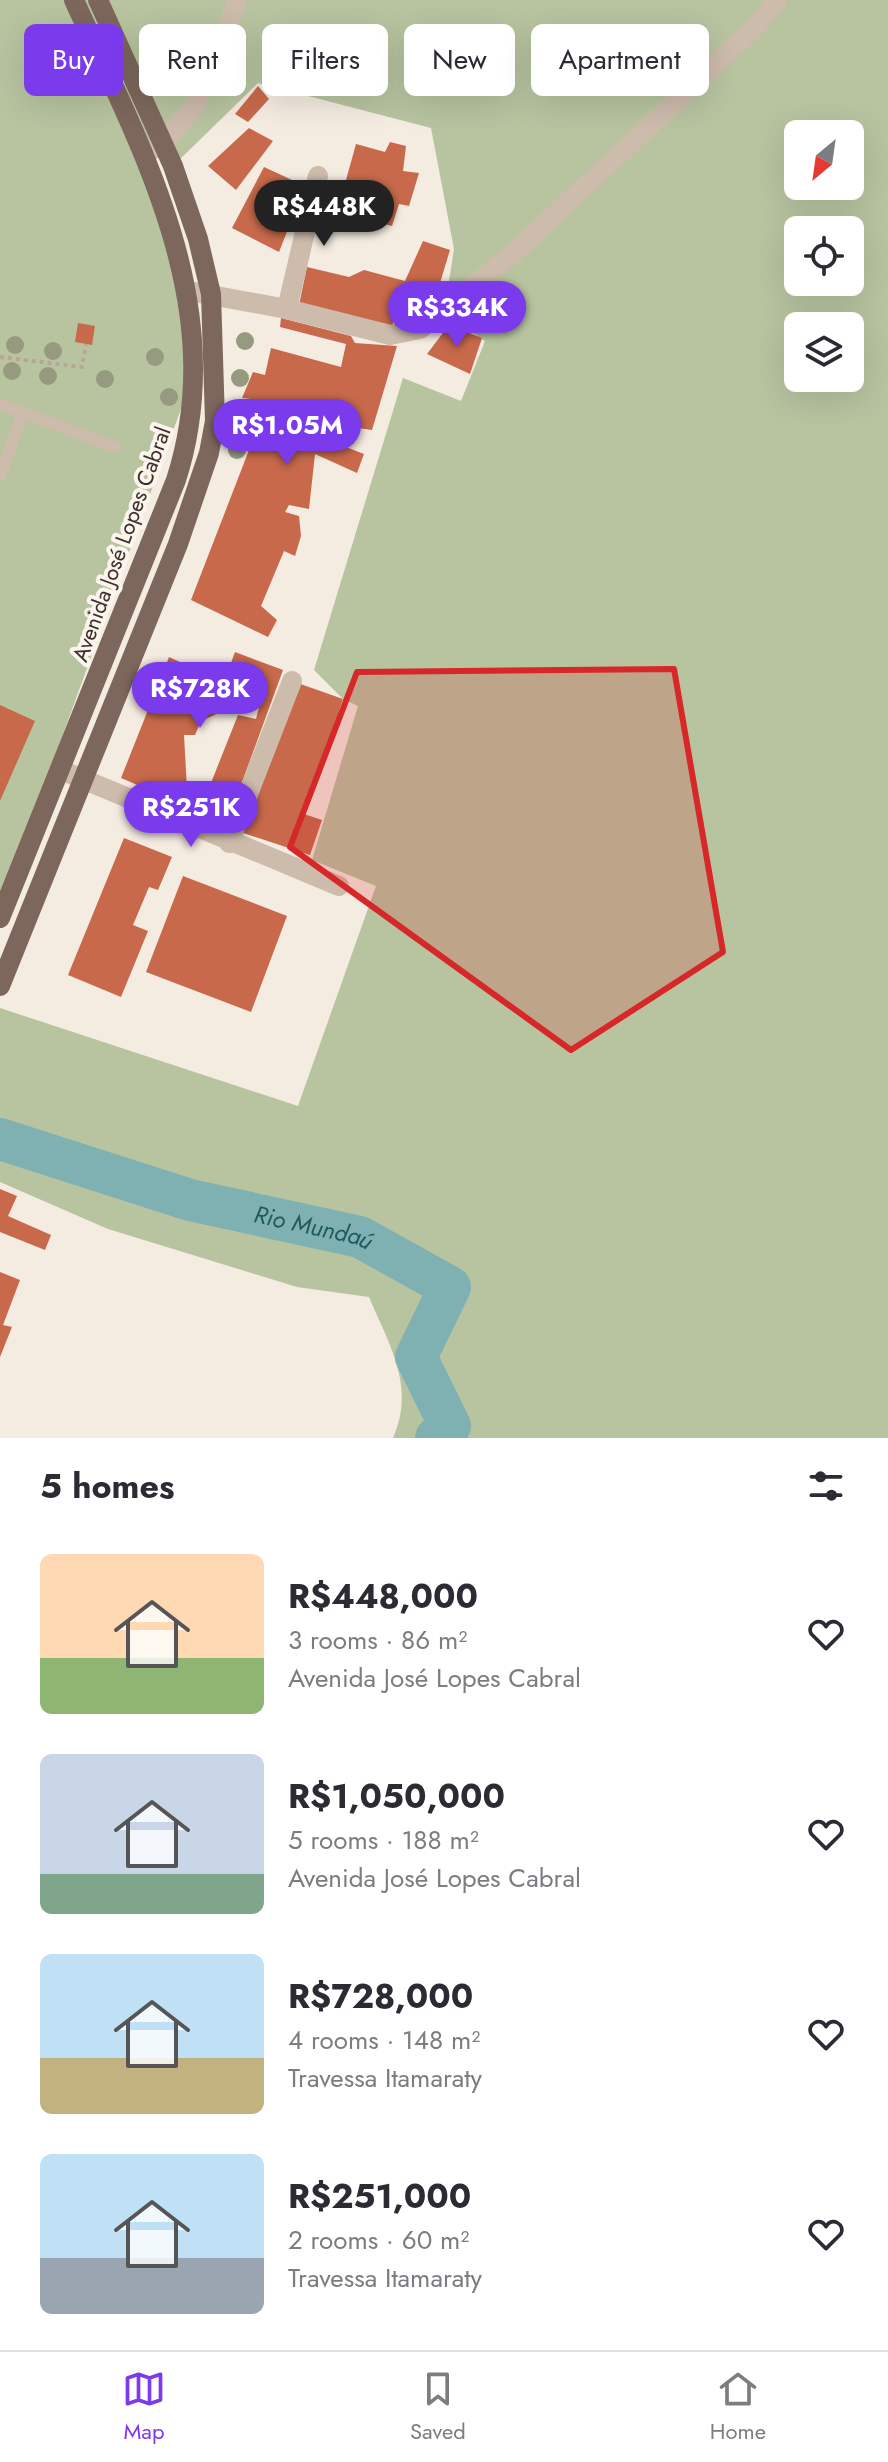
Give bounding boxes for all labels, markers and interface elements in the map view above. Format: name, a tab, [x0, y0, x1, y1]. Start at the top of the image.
chip: Buy	[24, 24, 123, 96]
chip: Rent	[139, 24, 246, 96]
chip: Filters	[262, 24, 388, 96]
chip: New	[404, 24, 515, 96]
chip: Apartment	[531, 24, 709, 96]
north arrow	[784, 120, 864, 200]
map controls	[784, 120, 864, 392]
pin: R$448K	[259, 180, 389, 248]
text: R$448K	[272, 187, 376, 225]
button: locate	[784, 216, 864, 296]
pin: R$334K	[392, 281, 522, 349]
text: R$334K	[406, 288, 508, 326]
button: layers	[784, 312, 864, 392]
pin: R$1.05M	[213, 399, 361, 467]
text: R$1.05M	[231, 406, 343, 444]
street label: Avenida José Lopes Cabral	[64, 422, 178, 666]
pin: R$728K	[135, 662, 265, 730]
text: R$728K	[150, 669, 250, 707]
pin: R$251K	[126, 781, 256, 849]
text: R$251K	[142, 788, 240, 826]
water label: Rio Mundaú	[251, 1196, 380, 1258]
text: 5 homes	[40, 1462, 174, 1511]
icon: filters	[804, 1464, 848, 1508]
text: R$448,000	[288, 1572, 478, 1621]
icon: home	[104, 1586, 200, 1682]
icon: heart	[804, 1612, 848, 1656]
text: 3 rooms · 86 m²	[288, 1621, 467, 1659]
text: Avenida José Lopes Cabral	[288, 1659, 581, 1697]
text: R$1,050,000	[288, 1772, 505, 1821]
icon: home	[104, 1786, 200, 1882]
icon: heart	[804, 1812, 848, 1856]
text: 5 rooms · 188 m²	[288, 1821, 479, 1859]
text: Avenida José Lopes Cabral	[288, 1859, 581, 1897]
text: R$728,000	[288, 1972, 473, 2021]
icon: home	[104, 1986, 200, 2082]
icon: heart	[804, 2012, 848, 2056]
text: 4 rooms · 148 m²	[288, 2021, 480, 2059]
text: Travessa Itamaraty	[288, 2059, 482, 2097]
text: R$251,000	[288, 2172, 471, 2221]
icon: home	[104, 2186, 200, 2282]
icon: heart	[804, 2212, 848, 2256]
text: 2 rooms · 60 m²	[288, 2221, 469, 2259]
text: Travessa Itamaraty	[288, 2259, 482, 2297]
tab: Map	[122, 2367, 166, 2447]
tab: Saved	[410, 2367, 466, 2447]
tab: Home	[710, 2367, 766, 2447]

